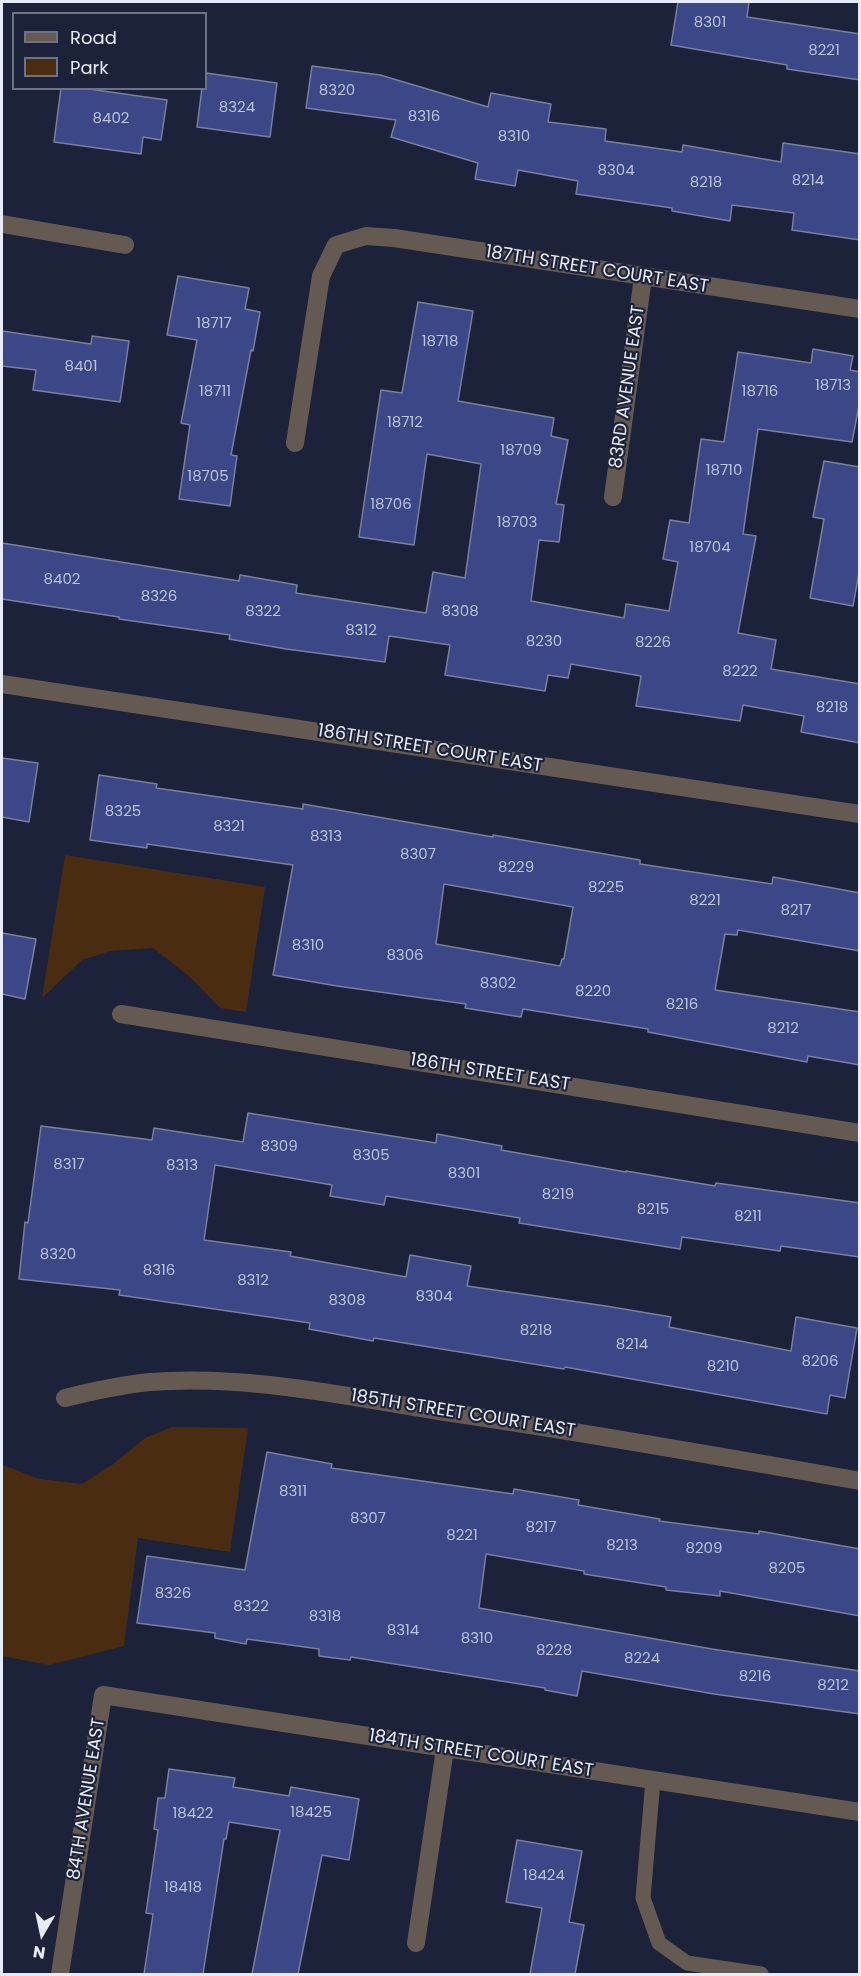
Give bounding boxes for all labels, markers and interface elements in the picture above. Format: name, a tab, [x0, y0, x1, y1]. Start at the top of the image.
legend	[12, 12, 207, 90]
house number: 8301	[694, 14, 726, 32]
text: Road	[70, 25, 117, 50]
house number: 8221	[808, 42, 840, 60]
text: Park	[70, 55, 109, 80]
house number: 8320	[319, 82, 355, 100]
house number: 8324	[219, 99, 255, 117]
house number: 8316	[408, 108, 440, 126]
house number: 8402	[93, 110, 129, 128]
house number: 8310	[498, 128, 530, 146]
house number: 8304	[597, 162, 635, 180]
house number: 8214	[792, 172, 824, 190]
house number: 8218	[690, 174, 722, 192]
street label: 187TH STREET COURT EAST	[484, 242, 710, 298]
street label: 83RD AVENUE EAST	[606, 304, 650, 470]
house number: 18717	[196, 315, 232, 333]
house number: 18718	[422, 333, 458, 351]
house number: 8401	[64, 358, 98, 376]
house number: 18713	[815, 377, 851, 395]
house number: 18711	[199, 383, 231, 401]
house number: 18716	[742, 383, 778, 401]
house number: 18712	[387, 414, 423, 432]
house number: 18709	[500, 442, 542, 460]
house number: 18710	[706, 462, 742, 480]
house number: 18705	[187, 468, 229, 486]
house number: 18706	[370, 496, 412, 514]
house number: 18703	[497, 514, 537, 532]
house number: 18704	[689, 539, 731, 557]
house number: 8402	[44, 571, 80, 589]
house number: 8326	[141, 588, 177, 606]
house number: 8322	[245, 603, 281, 621]
house number: 8308	[441, 603, 479, 621]
house number: 8312	[345, 622, 377, 640]
house number: 8230	[526, 633, 562, 651]
house number: 8226	[635, 634, 671, 652]
house number: 8222	[722, 663, 758, 681]
house number: 8218	[816, 699, 848, 717]
street label: 186TH STREET COURT EAST	[316, 721, 544, 777]
house number: 8325	[105, 803, 141, 821]
house number: 8321	[213, 818, 245, 836]
house number: 8313	[310, 828, 342, 846]
house number: 8307	[400, 846, 436, 864]
house number: 8229	[498, 859, 534, 877]
house number: 8225	[588, 879, 624, 897]
house number: 8221	[689, 892, 721, 910]
house number: 8217	[780, 902, 812, 920]
house number: 8310	[292, 937, 324, 955]
house number: 8306	[386, 947, 424, 965]
house number: 8302	[480, 975, 516, 993]
house number: 8220	[575, 983, 611, 1001]
house number: 8216	[666, 996, 698, 1014]
house number: 8212	[767, 1020, 799, 1038]
street label: 186TH STREET EAST	[409, 1050, 571, 1096]
house number: 8309	[260, 1138, 298, 1156]
house number: 8305	[352, 1147, 390, 1165]
house number: 8317	[53, 1156, 85, 1174]
house number: 8313	[166, 1157, 198, 1175]
house number: 8301	[448, 1165, 480, 1183]
house number: 8219	[542, 1186, 574, 1204]
house number: 8215	[637, 1201, 669, 1219]
house number: 8211	[734, 1208, 762, 1226]
house number: 8320	[40, 1246, 76, 1264]
house number: 8316	[143, 1262, 175, 1280]
house number: 8312	[237, 1272, 269, 1290]
house number: 8304	[415, 1288, 453, 1306]
house number: 8308	[328, 1292, 366, 1310]
house number: 8218	[520, 1322, 552, 1340]
house number: 8214	[616, 1336, 648, 1354]
house number: 8206	[801, 1353, 839, 1371]
house number: 8210	[707, 1358, 739, 1376]
street label: 185TH STREET COURT EAST	[349, 1386, 577, 1442]
house number: 8311	[279, 1483, 307, 1501]
house number: 8307	[350, 1510, 386, 1528]
house number: 8217	[525, 1519, 557, 1537]
house number: 8221	[446, 1527, 478, 1545]
house number: 8213	[606, 1537, 638, 1555]
house number: 8209	[686, 1540, 722, 1558]
house number: 8205	[769, 1560, 805, 1578]
house number: 8326	[155, 1585, 191, 1603]
house number: 8322	[233, 1598, 269, 1616]
house number: 8318	[309, 1608, 341, 1626]
house number: 8314	[387, 1622, 419, 1640]
house number: 8310	[461, 1630, 493, 1648]
house number: 8228	[536, 1642, 572, 1660]
house number: 8224	[624, 1650, 660, 1668]
house number: 8216	[739, 1668, 771, 1686]
house number: 8212	[817, 1677, 849, 1695]
street label: 84TH AVENUE EAST	[64, 1716, 110, 1882]
street label: 184TH STREET COURT EAST	[367, 1726, 595, 1782]
house number: 18425	[290, 1804, 332, 1822]
house number: 18422	[173, 1805, 213, 1823]
house number: 18424	[523, 1867, 565, 1885]
house number: 18418	[164, 1879, 202, 1897]
north arrow	[12, 1904, 72, 1964]
text: N	[31, 1940, 47, 1965]

